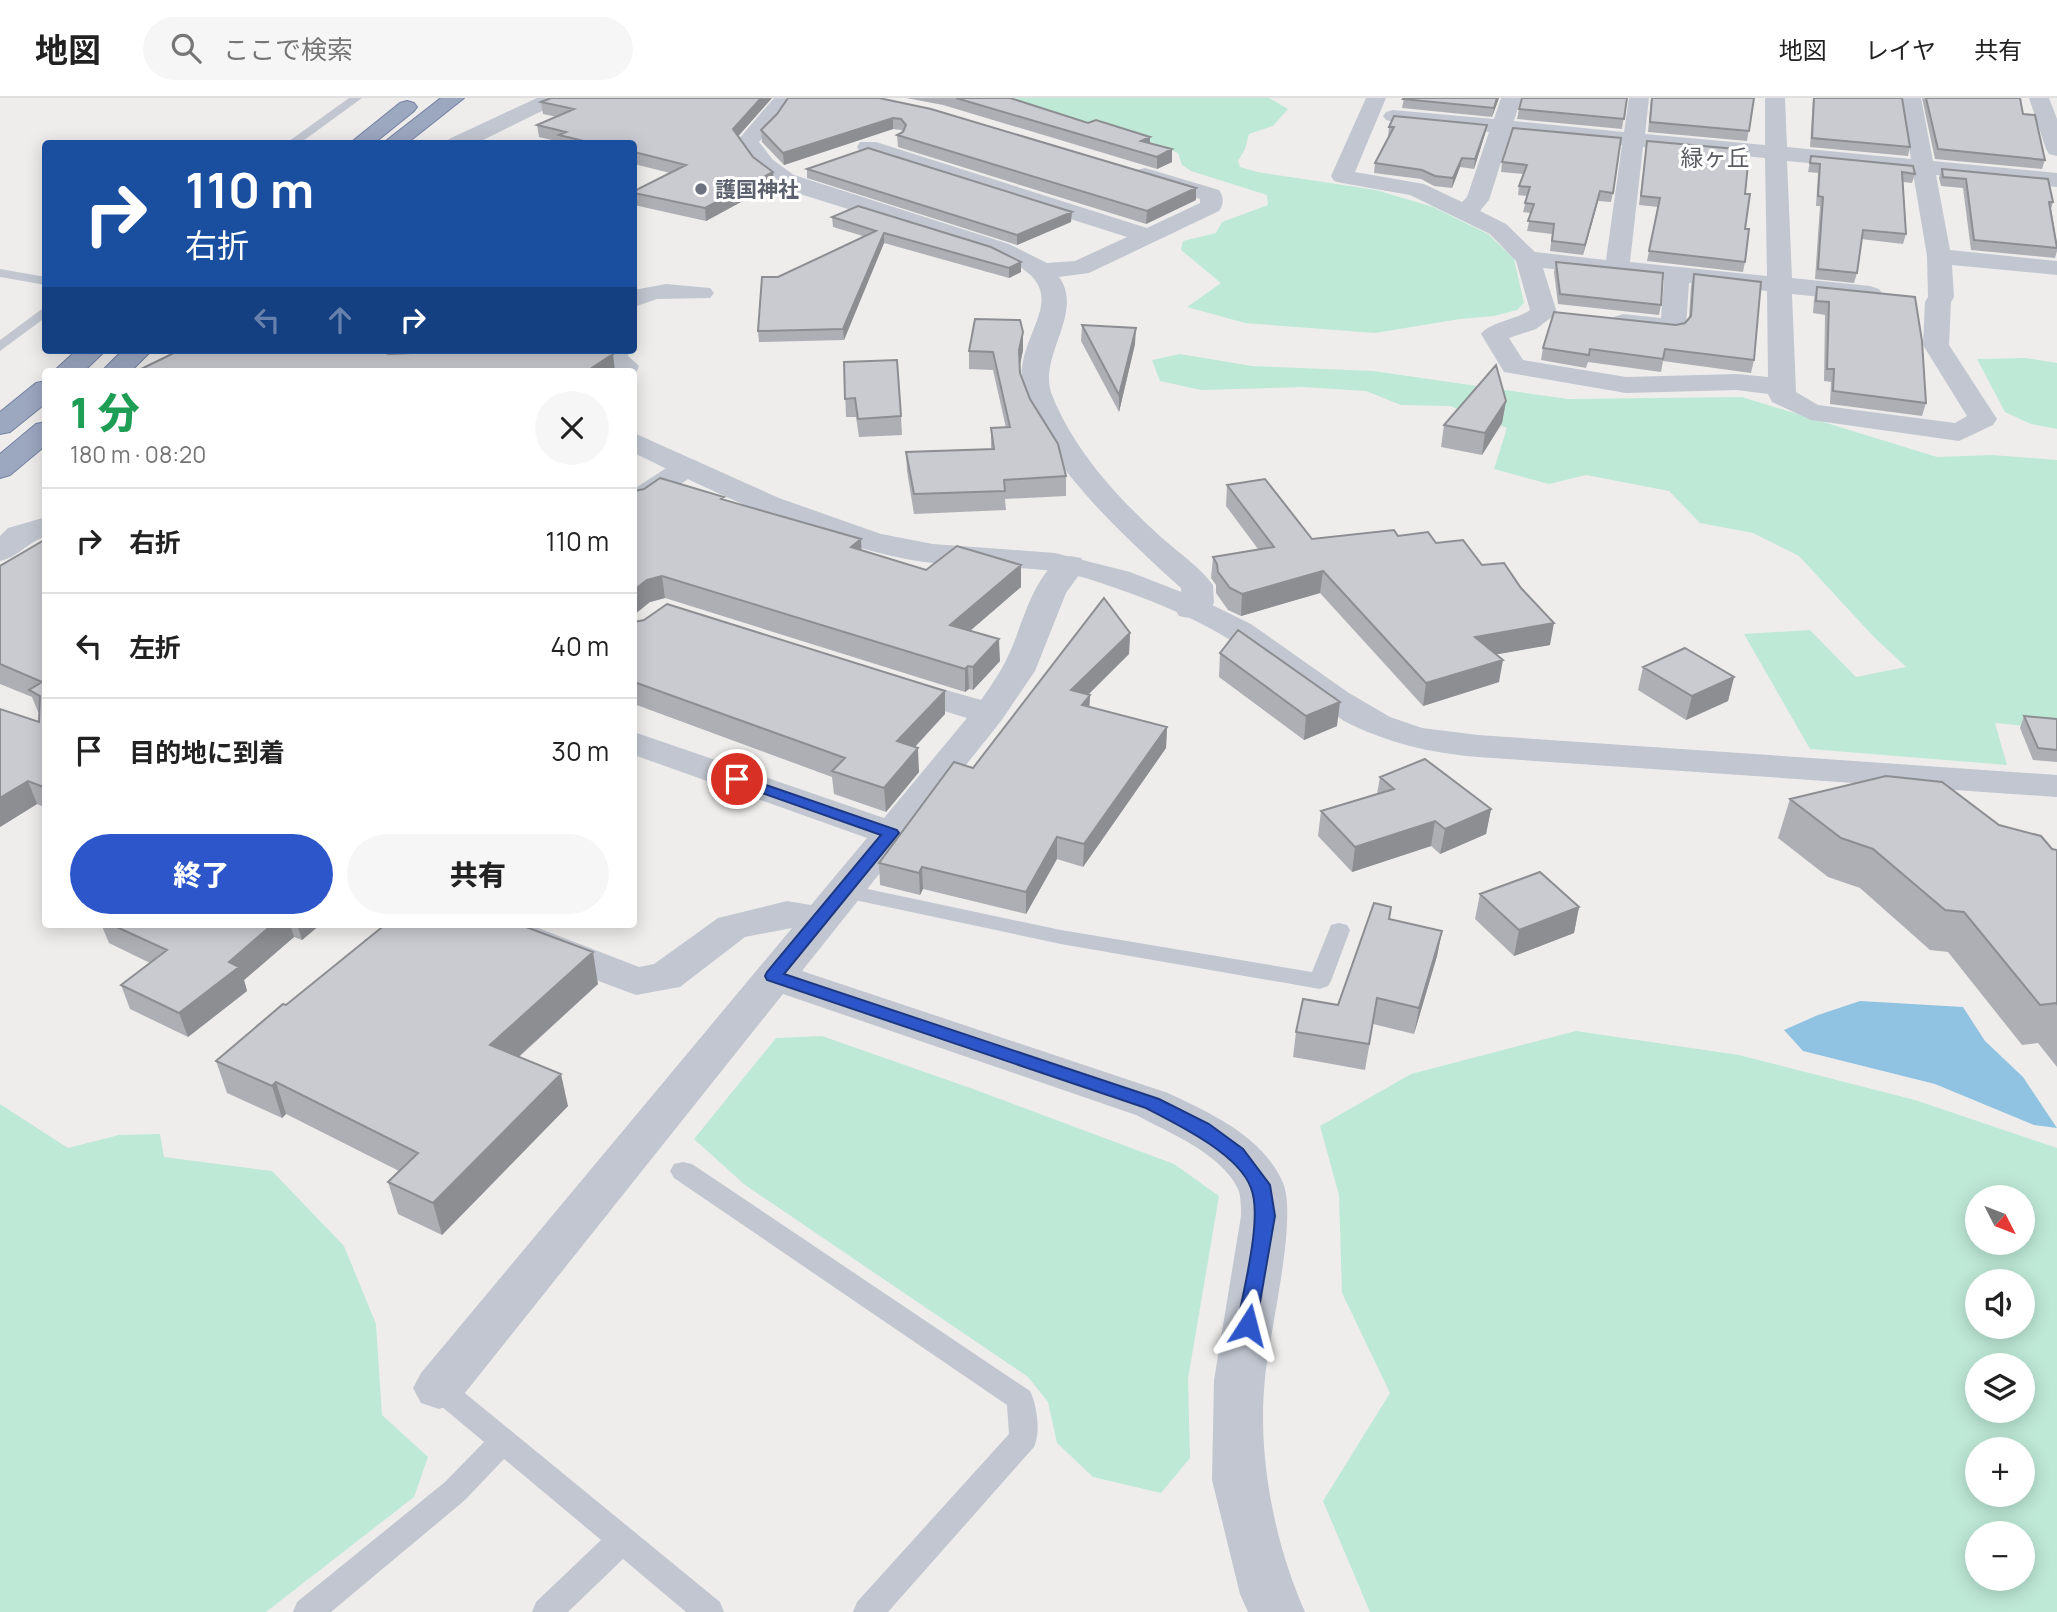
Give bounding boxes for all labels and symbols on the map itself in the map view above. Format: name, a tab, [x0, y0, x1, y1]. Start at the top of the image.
district label: 緑ヶ丘	[1681, 141, 1750, 173]
place label: 護国神社	[715, 175, 799, 203]
marker: 護国神社	[693, 181, 709, 197]
pin	[707, 749, 767, 809]
north arrow	[1965, 1185, 2035, 1255]
position arrow	[1211, 1288, 1285, 1362]

